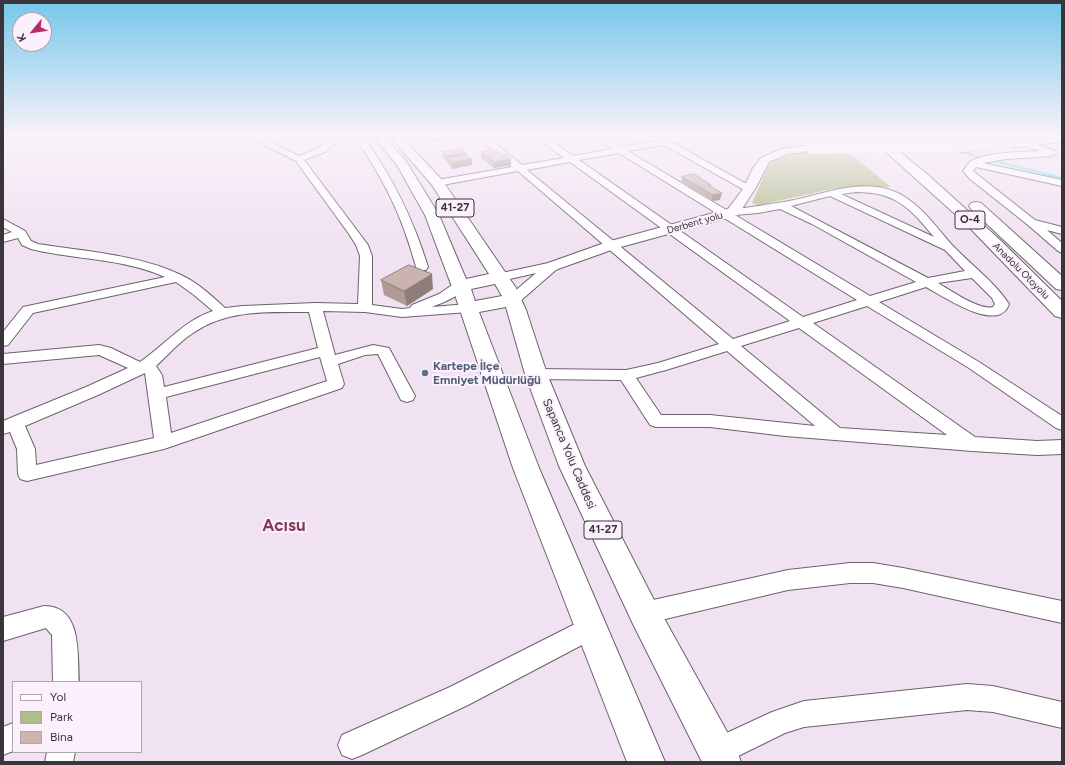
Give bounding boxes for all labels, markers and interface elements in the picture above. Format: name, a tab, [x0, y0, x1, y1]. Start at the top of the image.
north arrow	[12, 12, 52, 52]
text: K	[14, 31, 29, 44]
road number: 41-27	[436, 199, 474, 217]
street label: Derbent yolu	[666, 209, 724, 237]
road number: O-4	[955, 211, 985, 229]
street label: Anadolu Otoyolu	[990, 240, 1052, 302]
place label: Kartepe İlçe Emniyet Müdürlüğü	[433, 359, 541, 387]
marker: Kartepe İlçe Emniyet Müdürlüğü	[420, 368, 430, 378]
street label: Sapanca Yolu Caddesi	[539, 397, 599, 511]
district label: Acısu	[262, 516, 306, 536]
road number: 41-27	[584, 521, 622, 539]
legend	[12, 681, 142, 753]
text: Yol	[50, 690, 66, 704]
text: Park	[50, 710, 73, 724]
text: Bina	[50, 730, 73, 744]

